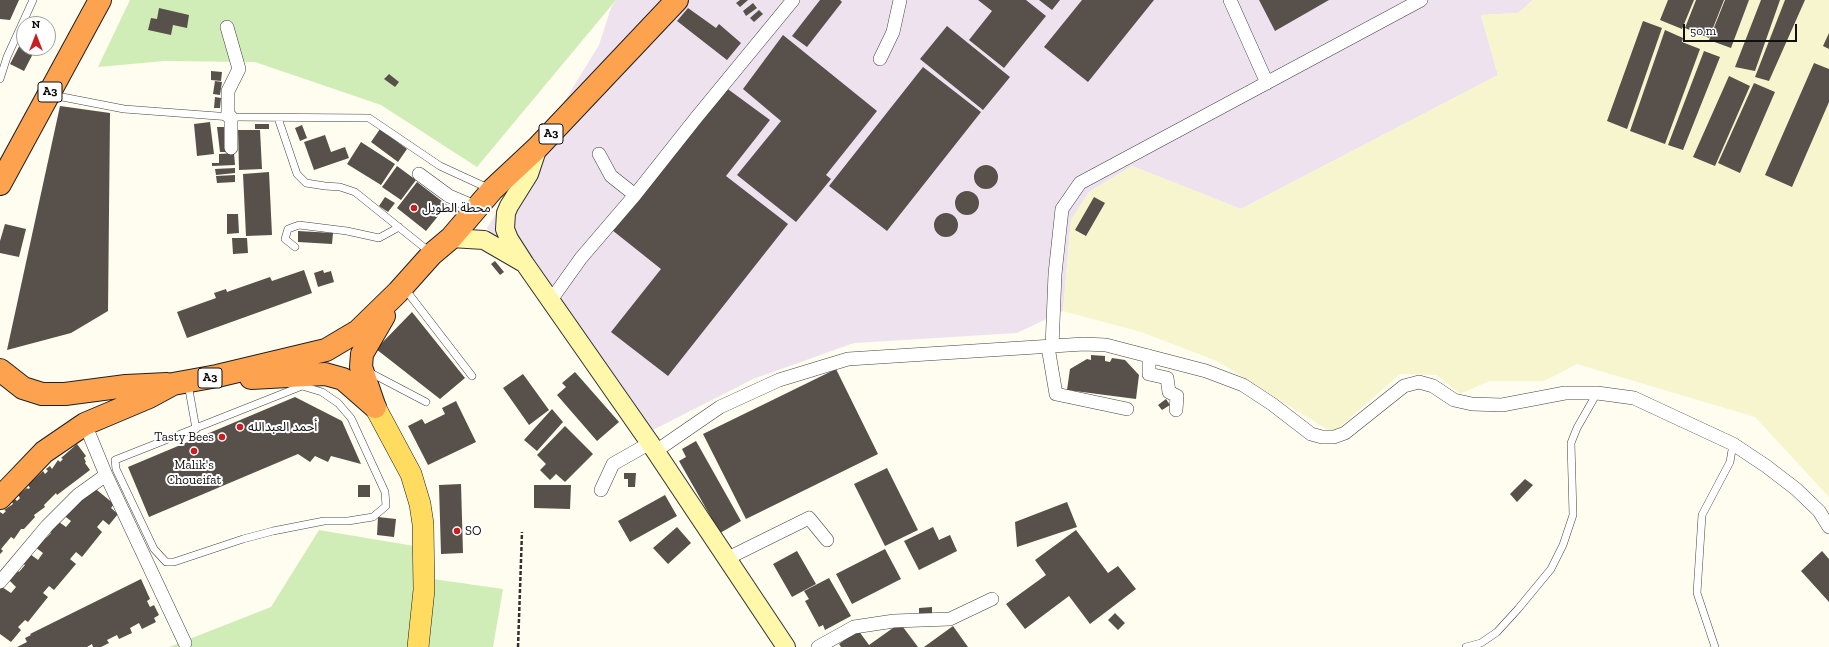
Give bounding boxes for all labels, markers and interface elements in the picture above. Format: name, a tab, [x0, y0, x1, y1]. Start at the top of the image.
north arrow	[16, 16, 56, 56]
scale bar	[1685, 16, 1799, 42]
text: N	[32, 18, 40, 31]
text: 50 m	[1690, 24, 1716, 38]
road number: A3	[38, 82, 62, 102]
road number: A3	[539, 124, 563, 144]
place label: محطة الطويل	[422, 200, 491, 216]
marker: محطة الطويل	[409, 203, 419, 213]
road number: A3	[198, 368, 222, 388]
place label: أحمد العبدالله	[248, 419, 317, 435]
marker: أحمد العبدالله	[235, 422, 245, 432]
place label: Tasty Bees	[154, 429, 214, 445]
marker: Tasty Bees	[217, 432, 227, 442]
marker: Malik's Choueifat	[189, 446, 199, 456]
place label: Malik's Choueifat	[167, 457, 221, 488]
place label: SO	[465, 523, 481, 539]
marker: SO	[452, 526, 462, 536]

